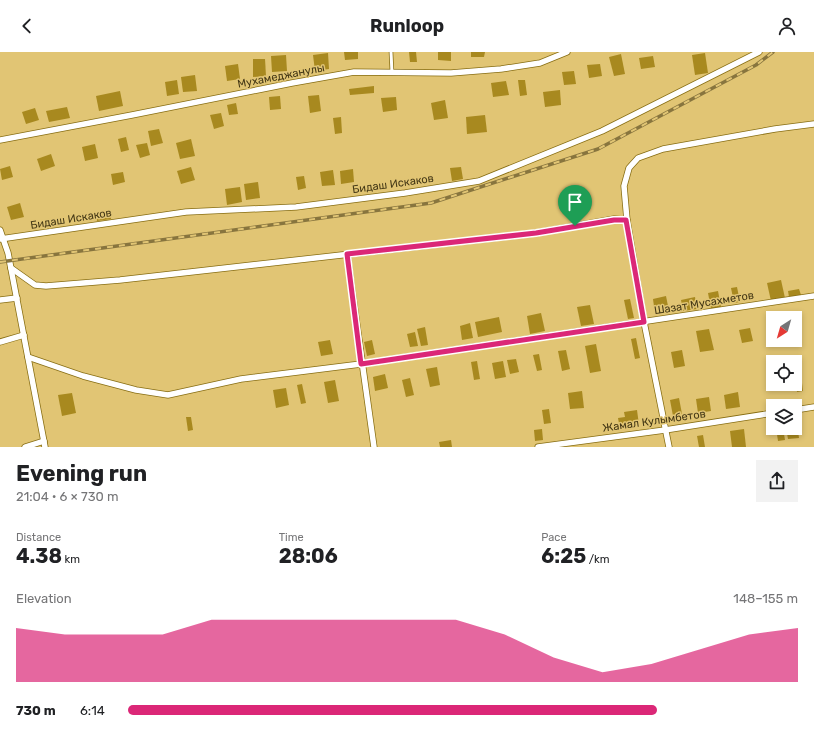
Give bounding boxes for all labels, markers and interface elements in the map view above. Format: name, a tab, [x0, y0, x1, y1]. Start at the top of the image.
icon: back	[16, 15, 38, 37]
text: Runloop	[370, 15, 444, 37]
icon: person	[776, 15, 798, 37]
street label: Мухамеджанулы	[236, 61, 326, 91]
street label: Бидаш Искаков	[351, 172, 435, 196]
pin	[558, 185, 592, 226]
icon: arrive	[564, 191, 586, 213]
street label: Бидаш Искаков	[29, 206, 113, 232]
street label: Шазат Мусахметов	[653, 289, 755, 317]
north arrow	[766, 311, 802, 347]
map controls	[766, 311, 802, 435]
button: locate	[766, 355, 802, 391]
button: layers	[766, 399, 802, 435]
street label: Жамал Кулымбетов	[602, 407, 706, 435]
text: Evening run	[16, 460, 147, 487]
button: share	[756, 460, 798, 502]
text: 21:04 · 6 × 730 m	[16, 489, 118, 504]
text: Distance	[16, 531, 61, 544]
text: Time	[279, 531, 304, 544]
text: Pace	[541, 531, 567, 544]
text: 4.38	[16, 544, 62, 568]
text: 28:06	[279, 544, 338, 568]
text: 6:25	[541, 544, 586, 568]
text: km	[62, 553, 80, 566]
text: /km	[586, 553, 610, 566]
text: Elevation	[16, 591, 72, 606]
text: 148–155 m	[733, 591, 798, 606]
text: 730 m	[16, 703, 56, 718]
text: 6:14	[80, 703, 105, 718]

